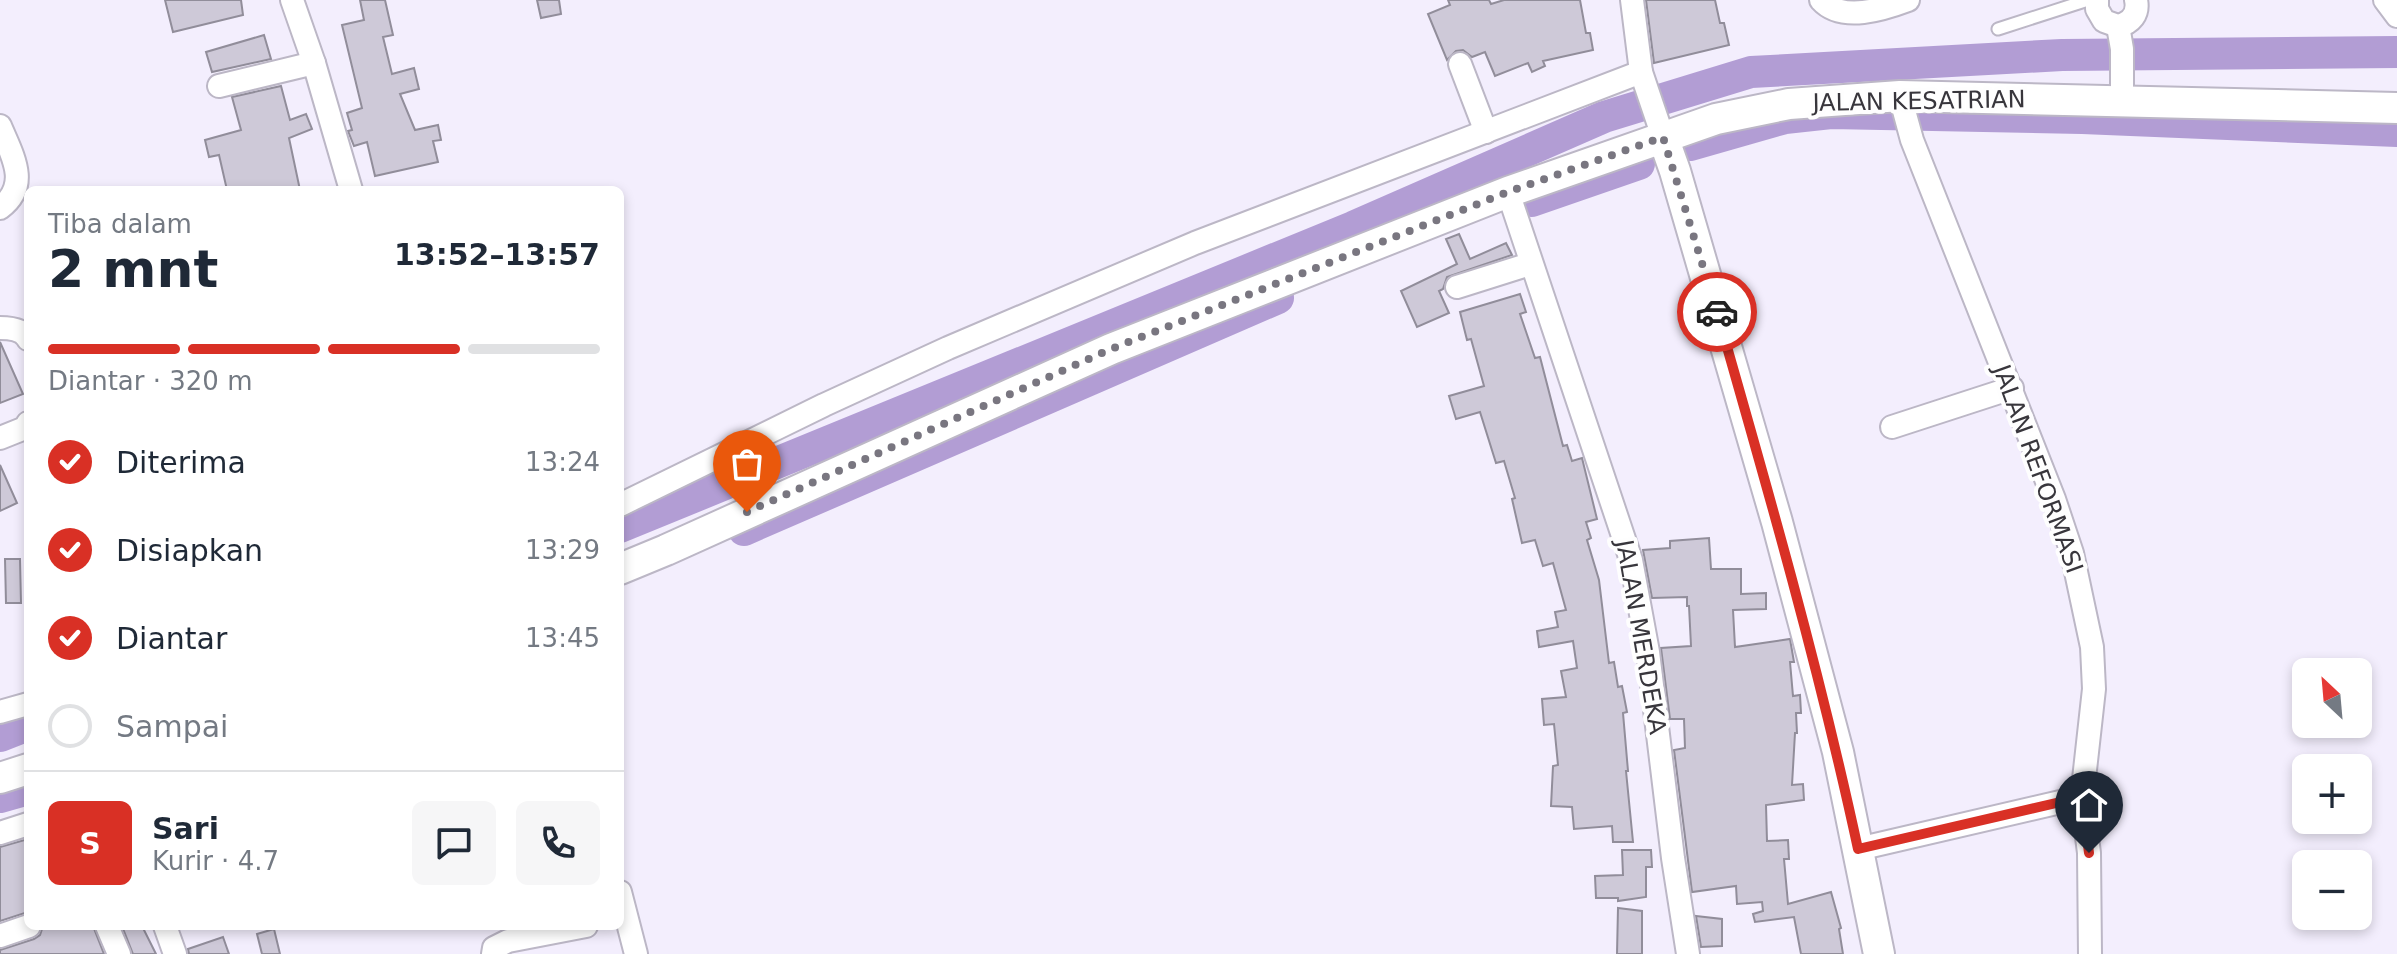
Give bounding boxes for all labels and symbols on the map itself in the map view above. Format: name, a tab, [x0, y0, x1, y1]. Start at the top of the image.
street label: JALAN KESATRIAN	[1810, 85, 2026, 117]
courier	[1677, 272, 1757, 352]
street label: JALAN REFORMASI	[1987, 359, 2089, 577]
pin	[713, 430, 781, 512]
street label: JALAN MERDEKA	[1610, 536, 1672, 737]
north arrow	[2292, 658, 2372, 738]
pin	[2055, 771, 2123, 853]

